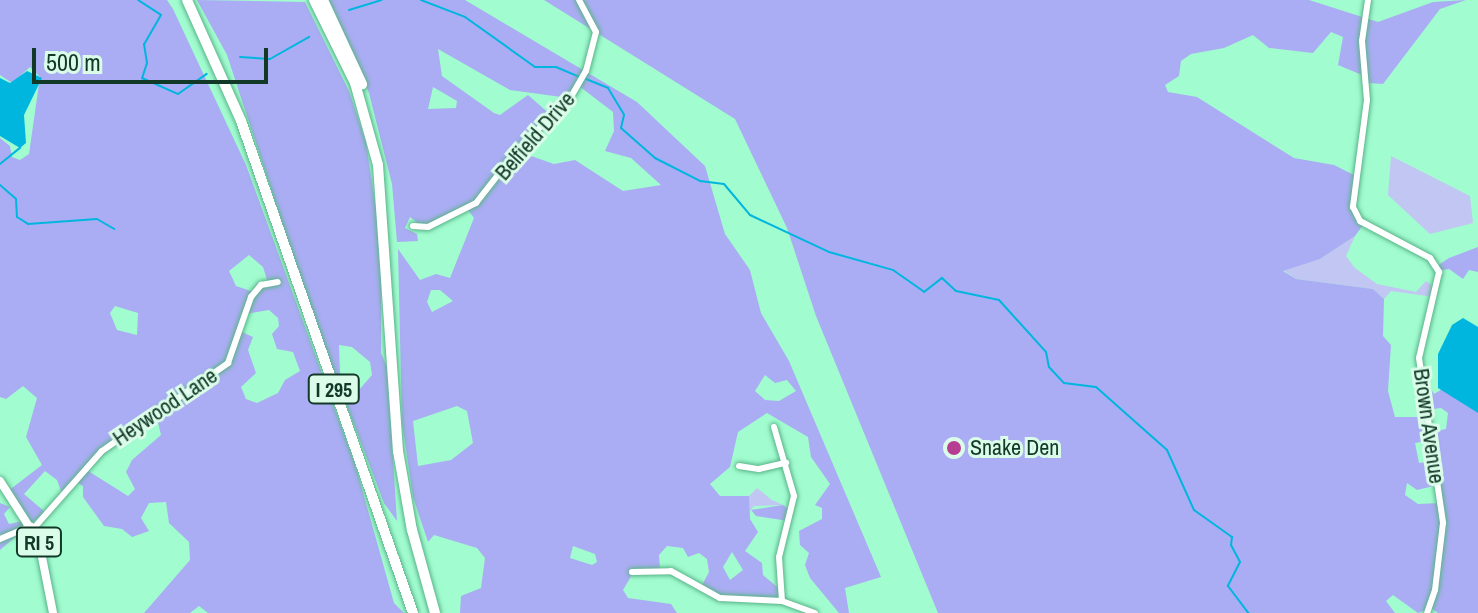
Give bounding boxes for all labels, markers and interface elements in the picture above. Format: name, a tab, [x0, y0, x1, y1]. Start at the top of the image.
scale bar	[36, 32, 272, 82]
text: 500 m	[46, 46, 101, 78]
street label: Belfield Drive	[490, 86, 580, 186]
street label: Heywood Lane	[108, 362, 222, 452]
street label: Brown Avenue	[1408, 366, 1450, 486]
road number: I 295	[306, 373, 362, 405]
place label: Snake Den	[970, 435, 1059, 461]
marker: Snake Den	[945, 439, 963, 457]
road number: RI 5	[15, 526, 63, 558]

